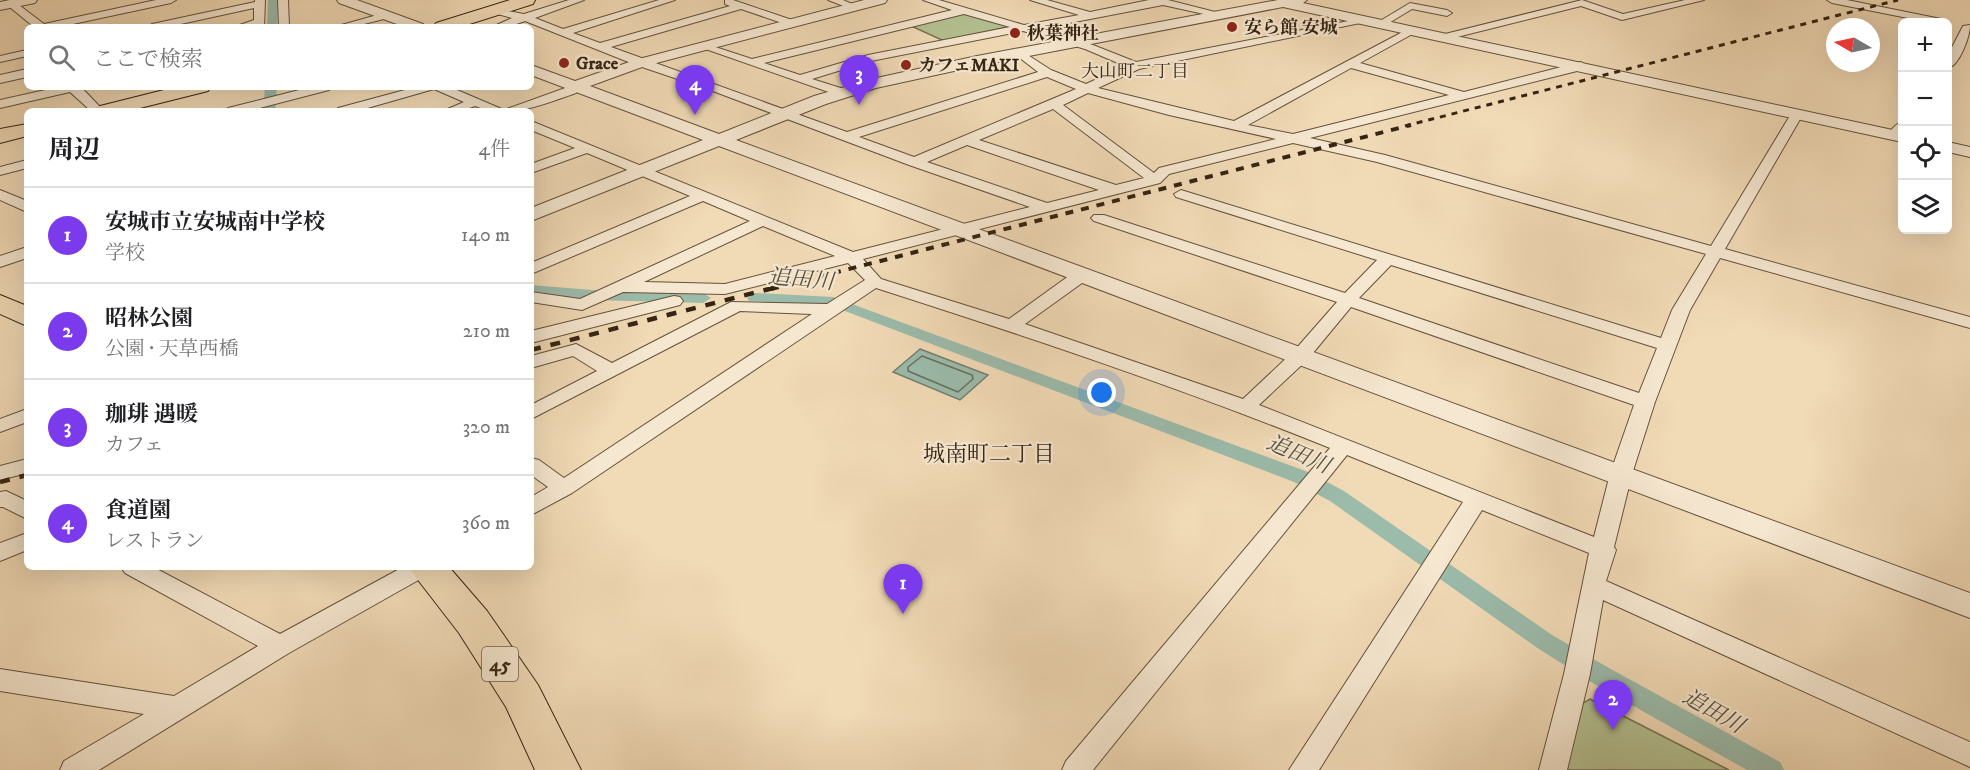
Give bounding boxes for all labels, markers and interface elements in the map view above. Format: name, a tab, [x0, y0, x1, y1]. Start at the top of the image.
place label: 安ら館 安城	[1244, 17, 1338, 39]
north arrow	[1826, 18, 1880, 72]
map controls	[1898, 18, 1952, 234]
button: +	[1898, 18, 1952, 72]
marker: 安ら館 安城	[1225, 20, 1239, 34]
place label: 秋葉神社	[1027, 23, 1099, 45]
search box	[24, 24, 534, 90]
marker: 秋葉神社	[1008, 26, 1022, 40]
icon: search	[45, 41, 78, 74]
text: ここで検索	[93, 46, 203, 73]
place label: Grace	[576, 53, 619, 75]
place label: カフェMAKI	[918, 55, 1020, 77]
marker: Grace	[557, 56, 571, 70]
pin: 3	[840, 56, 878, 105]
marker: カフェMAKI	[899, 58, 913, 72]
district label: 大山町二丁目	[1081, 61, 1189, 83]
pin: 4	[676, 66, 714, 115]
button: −	[1898, 72, 1952, 126]
button: locate	[1898, 126, 1952, 180]
text: 周辺	[48, 134, 100, 167]
text: 4件	[478, 137, 510, 162]
button: layers	[1898, 180, 1952, 234]
text: 安城市立安城南中学校	[105, 209, 325, 236]
text: 1	[64, 223, 71, 248]
text: 140 m	[461, 223, 510, 248]
text: 学校	[105, 241, 145, 266]
water label: 追田川	[767, 263, 837, 296]
text: 昭林公園	[105, 305, 193, 332]
text: 2	[63, 319, 72, 344]
text: 210 m	[463, 319, 510, 344]
text: 公園 · 天草西橋	[105, 337, 238, 362]
your location	[1087, 378, 1116, 407]
text: 珈琲 遇暖	[105, 401, 198, 428]
text: 3	[64, 415, 71, 440]
text: 320 m	[463, 415, 510, 440]
water label: 追田川	[1263, 429, 1336, 480]
text: カフェ	[105, 433, 164, 458]
district label: 城南町二丁目	[923, 441, 1055, 468]
text: 食道園	[105, 497, 171, 524]
text: 4	[62, 511, 73, 536]
text: 360 m	[462, 511, 510, 536]
text: レストラン	[105, 529, 204, 554]
pin: 1	[884, 564, 922, 614]
road number: 45	[482, 647, 518, 681]
pin: 2	[1594, 680, 1632, 730]
water label: 追田川	[1678, 683, 1750, 740]

